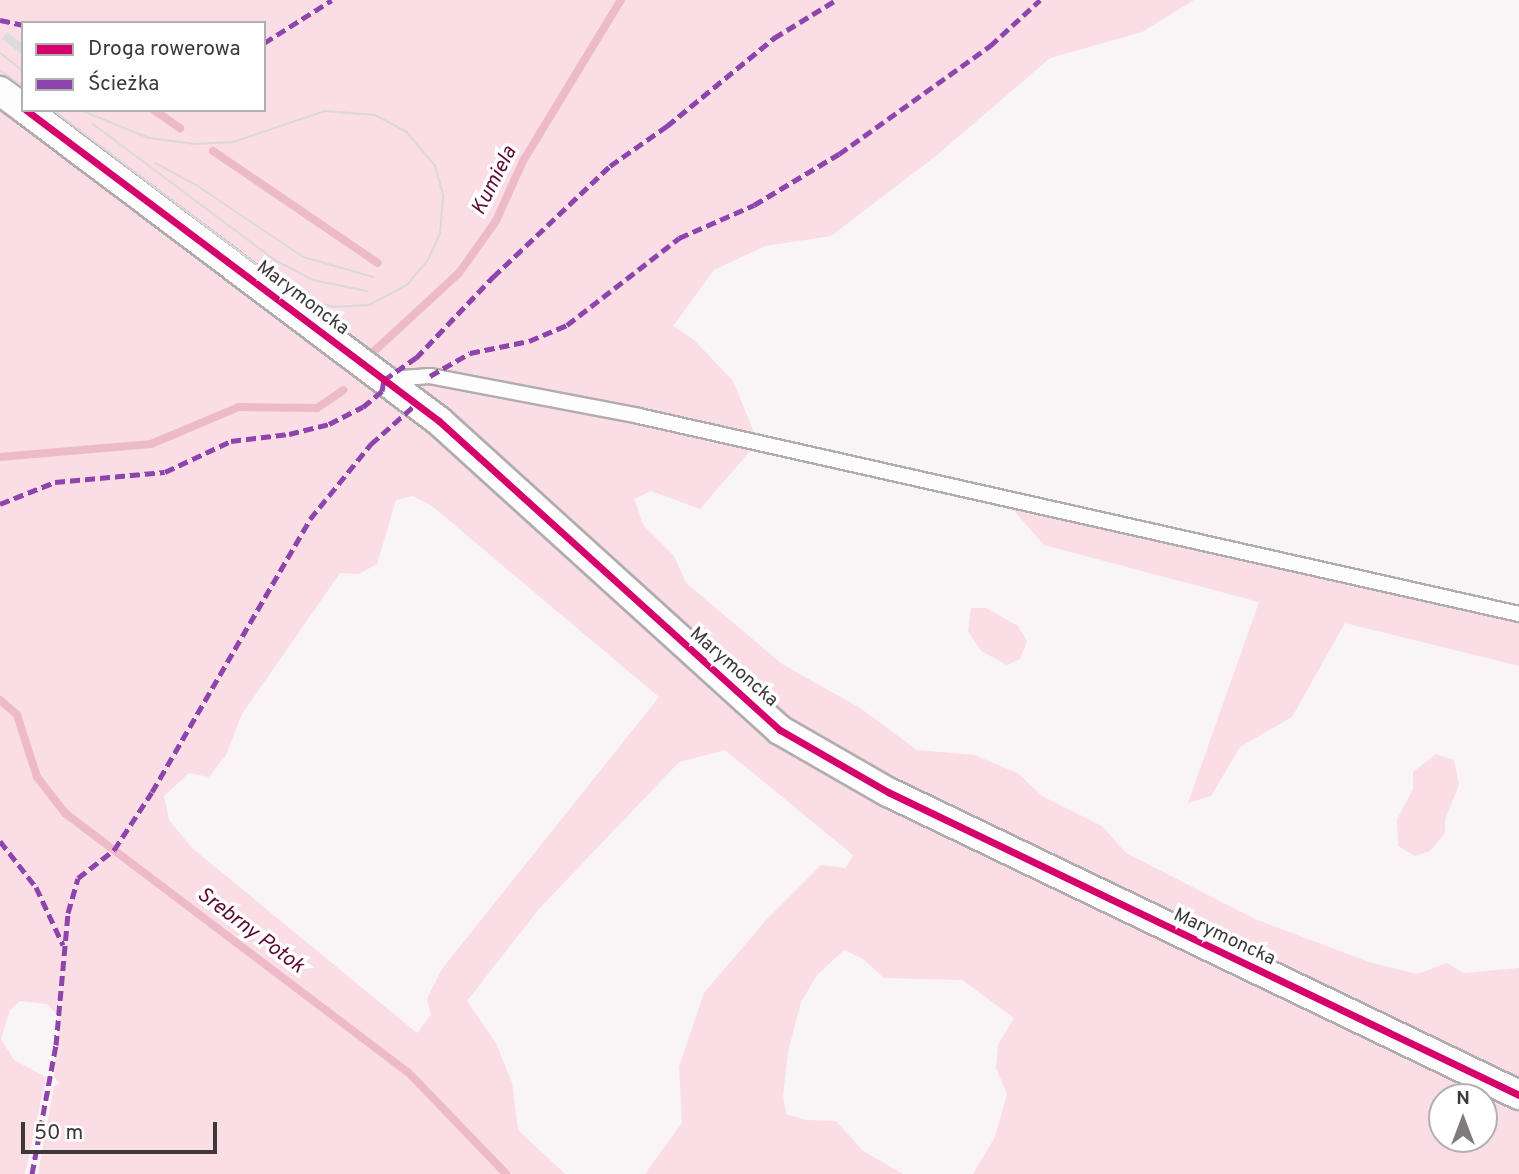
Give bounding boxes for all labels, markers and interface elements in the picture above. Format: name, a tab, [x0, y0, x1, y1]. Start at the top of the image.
legend	[21, 21, 266, 112]
text: Droga rowerowa	[88, 36, 241, 63]
text: Ścieżka	[88, 71, 159, 98]
water label: Kumiela	[467, 142, 523, 220]
street label: Marymoncka	[251, 257, 353, 341]
street label: Marymoncka	[684, 623, 782, 713]
water label: Srebrny Potok	[191, 882, 309, 980]
street label: Marymoncka	[1169, 904, 1279, 972]
north arrow	[1428, 1083, 1498, 1153]
text: N	[1456, 1087, 1470, 1111]
scale bar	[24, 1108, 220, 1152]
text: 50 m	[34, 1120, 83, 1147]

